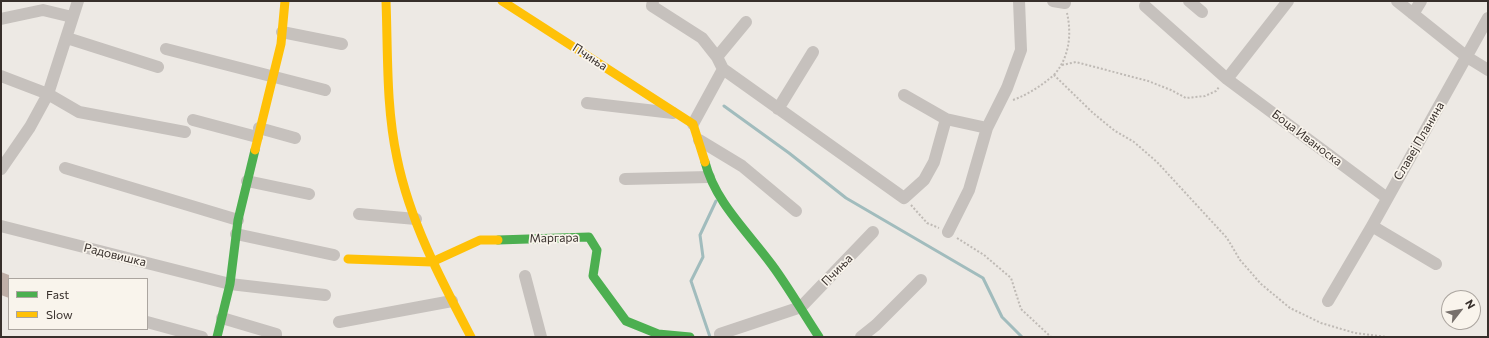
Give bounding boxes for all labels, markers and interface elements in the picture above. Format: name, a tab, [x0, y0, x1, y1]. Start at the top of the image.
street label: Пчиња	[570, 40, 610, 74]
street label: Славеј Планина	[1391, 99, 1447, 183]
street label: Боца Иваноска	[1269, 107, 1345, 169]
street label: Маргара	[529, 230, 579, 246]
street label: Радовишка	[82, 240, 148, 270]
street label: Пчиња	[818, 251, 856, 289]
legend	[8, 278, 148, 330]
text: Fast	[46, 287, 69, 301]
north arrow	[1441, 290, 1481, 330]
text: N	[1463, 297, 1479, 311]
text: Slow	[46, 307, 73, 321]

